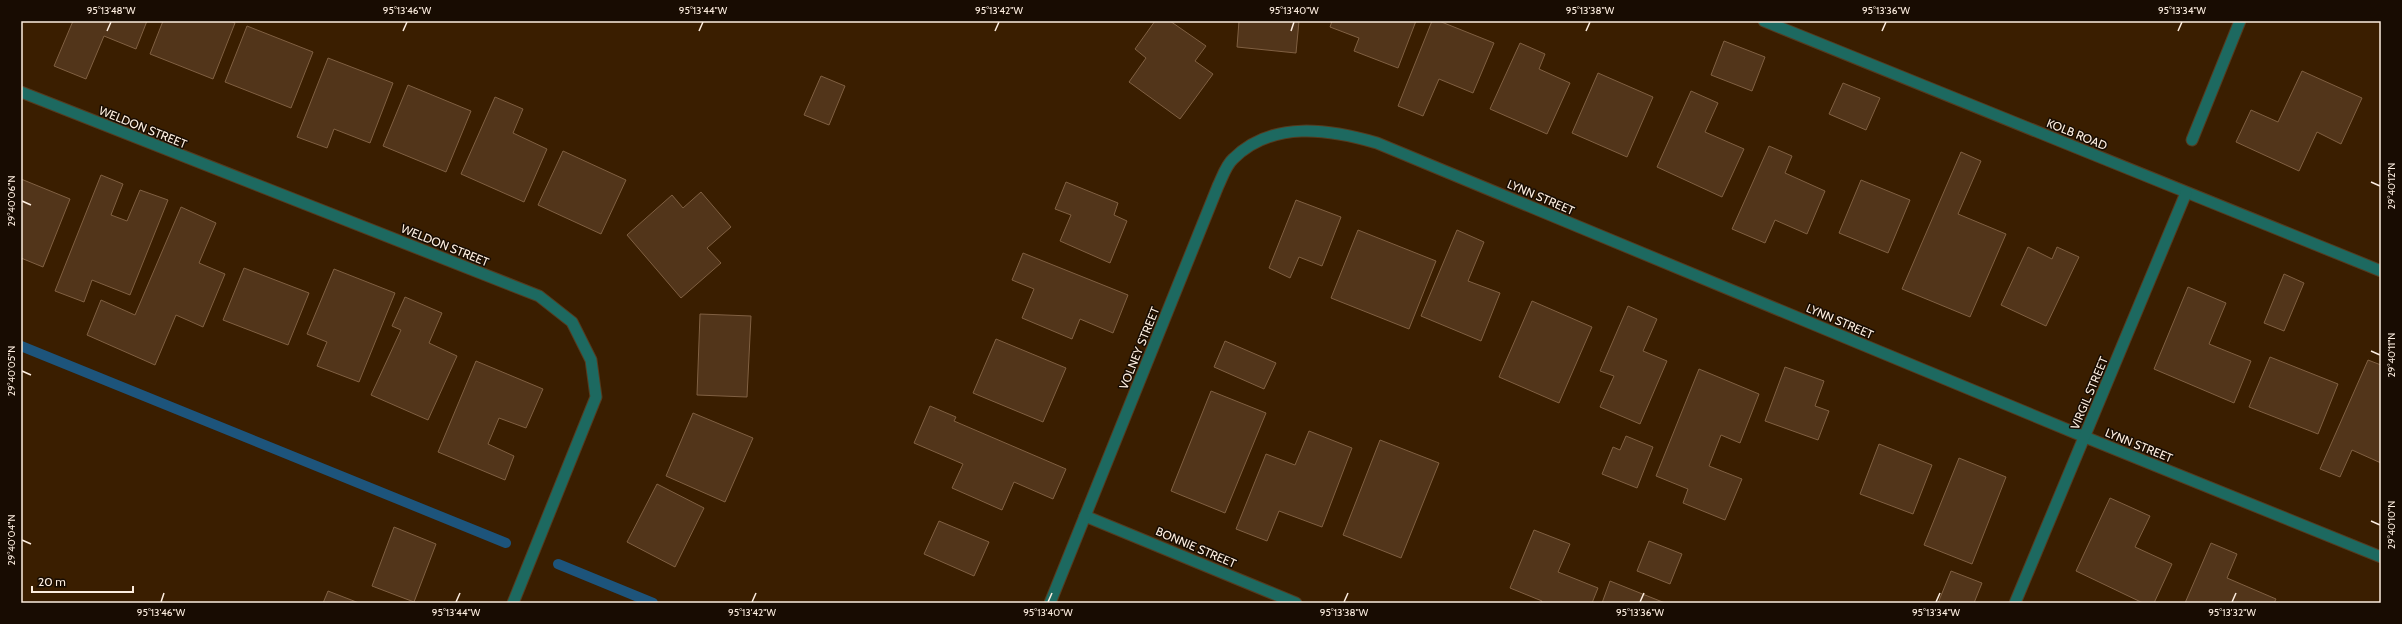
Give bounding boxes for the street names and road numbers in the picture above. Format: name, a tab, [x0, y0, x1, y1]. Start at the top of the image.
street label: WELDON STREET	[97, 103, 190, 152]
street label: KOLB ROAD	[2044, 115, 2110, 153]
street label: LYNN STREET	[1505, 176, 1577, 218]
street label: WELDON STREET	[399, 221, 492, 270]
street label: LYNN STREET	[1804, 300, 1876, 342]
street label: VOLNEY STREET	[1116, 304, 1163, 391]
street label: VIRGIL STREET	[2067, 354, 2111, 432]
street label: LYNN STREET	[2103, 425, 2176, 466]
street label: BONNIE STREET	[1153, 523, 1239, 571]

